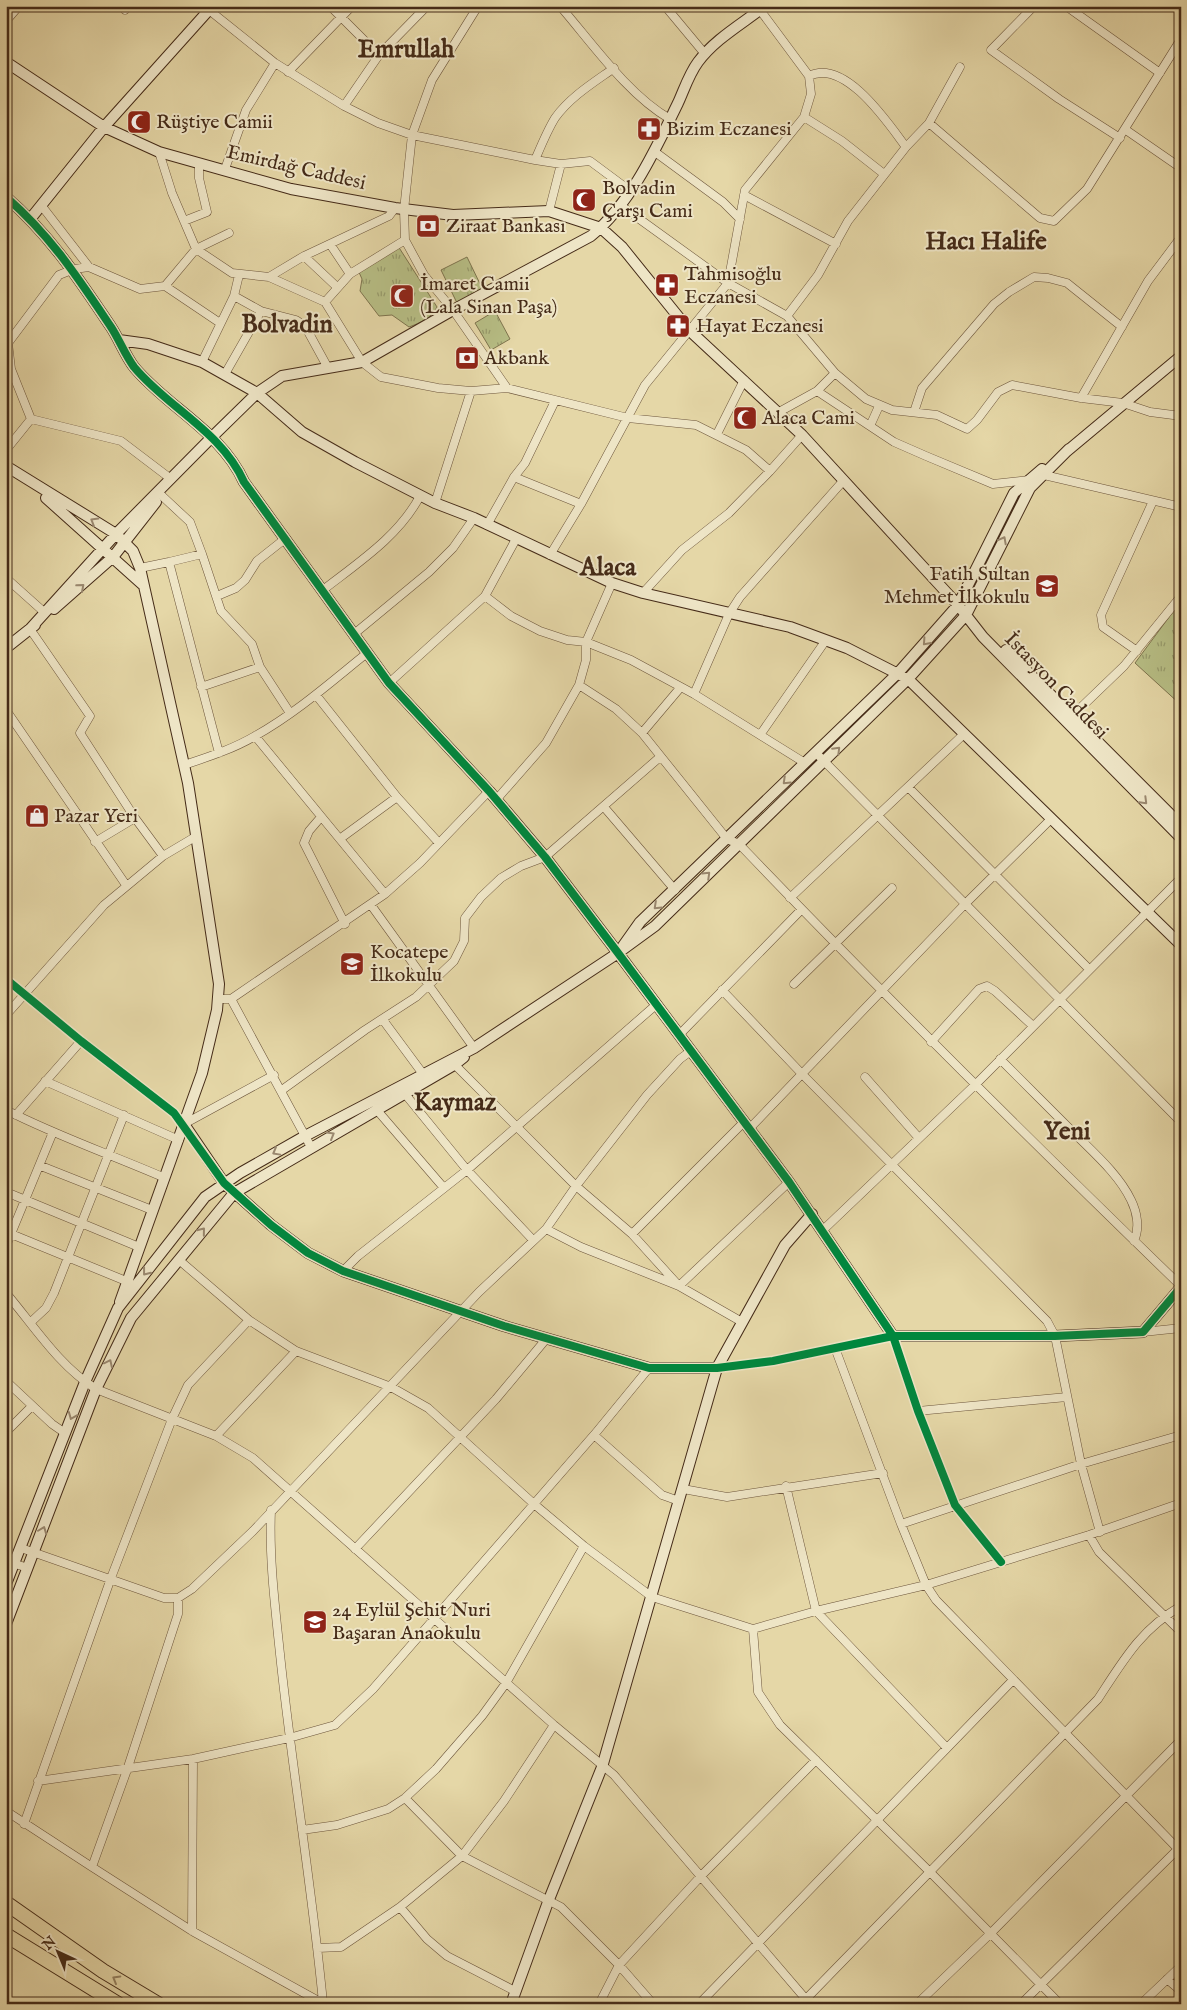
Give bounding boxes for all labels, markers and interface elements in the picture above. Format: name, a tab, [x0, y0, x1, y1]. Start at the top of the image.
district label: Emrullah	[358, 34, 455, 66]
mosque icon: Rüştiye Camii	[126, 109, 152, 135]
place label: Rüştiye Camii	[156, 110, 273, 135]
pharmacy icon: Bizim Eczanesi	[636, 116, 662, 142]
place label: Bizim Eczanesi	[666, 117, 792, 142]
street label: Emirdağ Caddesi	[224, 140, 368, 196]
place label: Bolvadin Çarşı Cami	[602, 176, 693, 224]
mosque icon: Bolvadin Çarşı Cami	[571, 187, 597, 213]
bank icon: Ziraat Bankası	[415, 213, 441, 239]
place label: Ziraat Bankası	[446, 214, 566, 239]
district label: Hacı Halife	[925, 226, 1047, 258]
place label: Tahmisoğlu Eczanesi	[684, 262, 782, 310]
place label: İmaret Camii (Lala Sinan Paşa)	[420, 272, 557, 320]
pharmacy icon: Tahmisoğlu Eczanesi	[654, 272, 680, 298]
mosque icon: İmaret Camii (Lala Sinan Paşa)	[389, 283, 415, 309]
district label: Bolvadin	[241, 309, 333, 341]
pharmacy icon: Hayat Eczanesi	[665, 313, 691, 339]
place label: Hayat Eczanesi	[696, 314, 824, 339]
bank icon: Akbank	[454, 345, 480, 371]
place label: Akbank	[483, 346, 549, 371]
mosque icon: Alaca Cami	[732, 405, 758, 431]
place label: Alaca Cami	[761, 406, 855, 431]
one-way arrow	[91, 518, 100, 528]
one-way arrow	[997, 536, 1007, 545]
district label: Alaca	[579, 552, 637, 584]
place label: Fatih Sultan Mehmet İlkokulu	[884, 562, 1030, 610]
school or university icon: Fatih Sultan Mehmet İlkokulu	[1034, 573, 1060, 599]
one-way arrow	[76, 583, 85, 592]
street label: İstasyon Caddesi	[999, 627, 1113, 745]
one-way arrow	[923, 636, 932, 645]
one-way arrow	[831, 747, 840, 756]
one-way arrow	[783, 775, 792, 784]
one-way arrow	[1139, 796, 1148, 805]
shop icon: Pazar Yeri	[24, 803, 50, 829]
place label: Pazar Yeri	[54, 804, 138, 829]
one-way arrow	[702, 872, 711, 881]
one-way arrow	[653, 900, 662, 909]
place label: Kocatepe İlkokulu	[370, 940, 448, 988]
school or university icon: Kocatepe İlkokulu	[339, 951, 365, 977]
district label: Kaymaz	[414, 1087, 497, 1119]
district label: Yeni	[1043, 1116, 1091, 1148]
one-way arrow	[326, 1132, 335, 1142]
one-way arrow	[273, 1146, 282, 1156]
one-way arrow	[197, 1227, 206, 1236]
one-way arrow	[142, 1267, 151, 1276]
one-way arrow	[103, 1359, 113, 1368]
one-way arrow	[67, 1411, 78, 1420]
one-way arrow	[37, 1526, 47, 1535]
place label: 24 Eylül Şehit Nuri Başaran Anaokulu	[332, 1598, 491, 1646]
school or university icon: 24 Eylül Şehit Nuri Başaran Anaokulu	[302, 1609, 328, 1635]
north arrow	[32, 1928, 82, 1978]
text: N	[38, 1933, 60, 1955]
one-way arrow	[113, 1976, 122, 1986]

